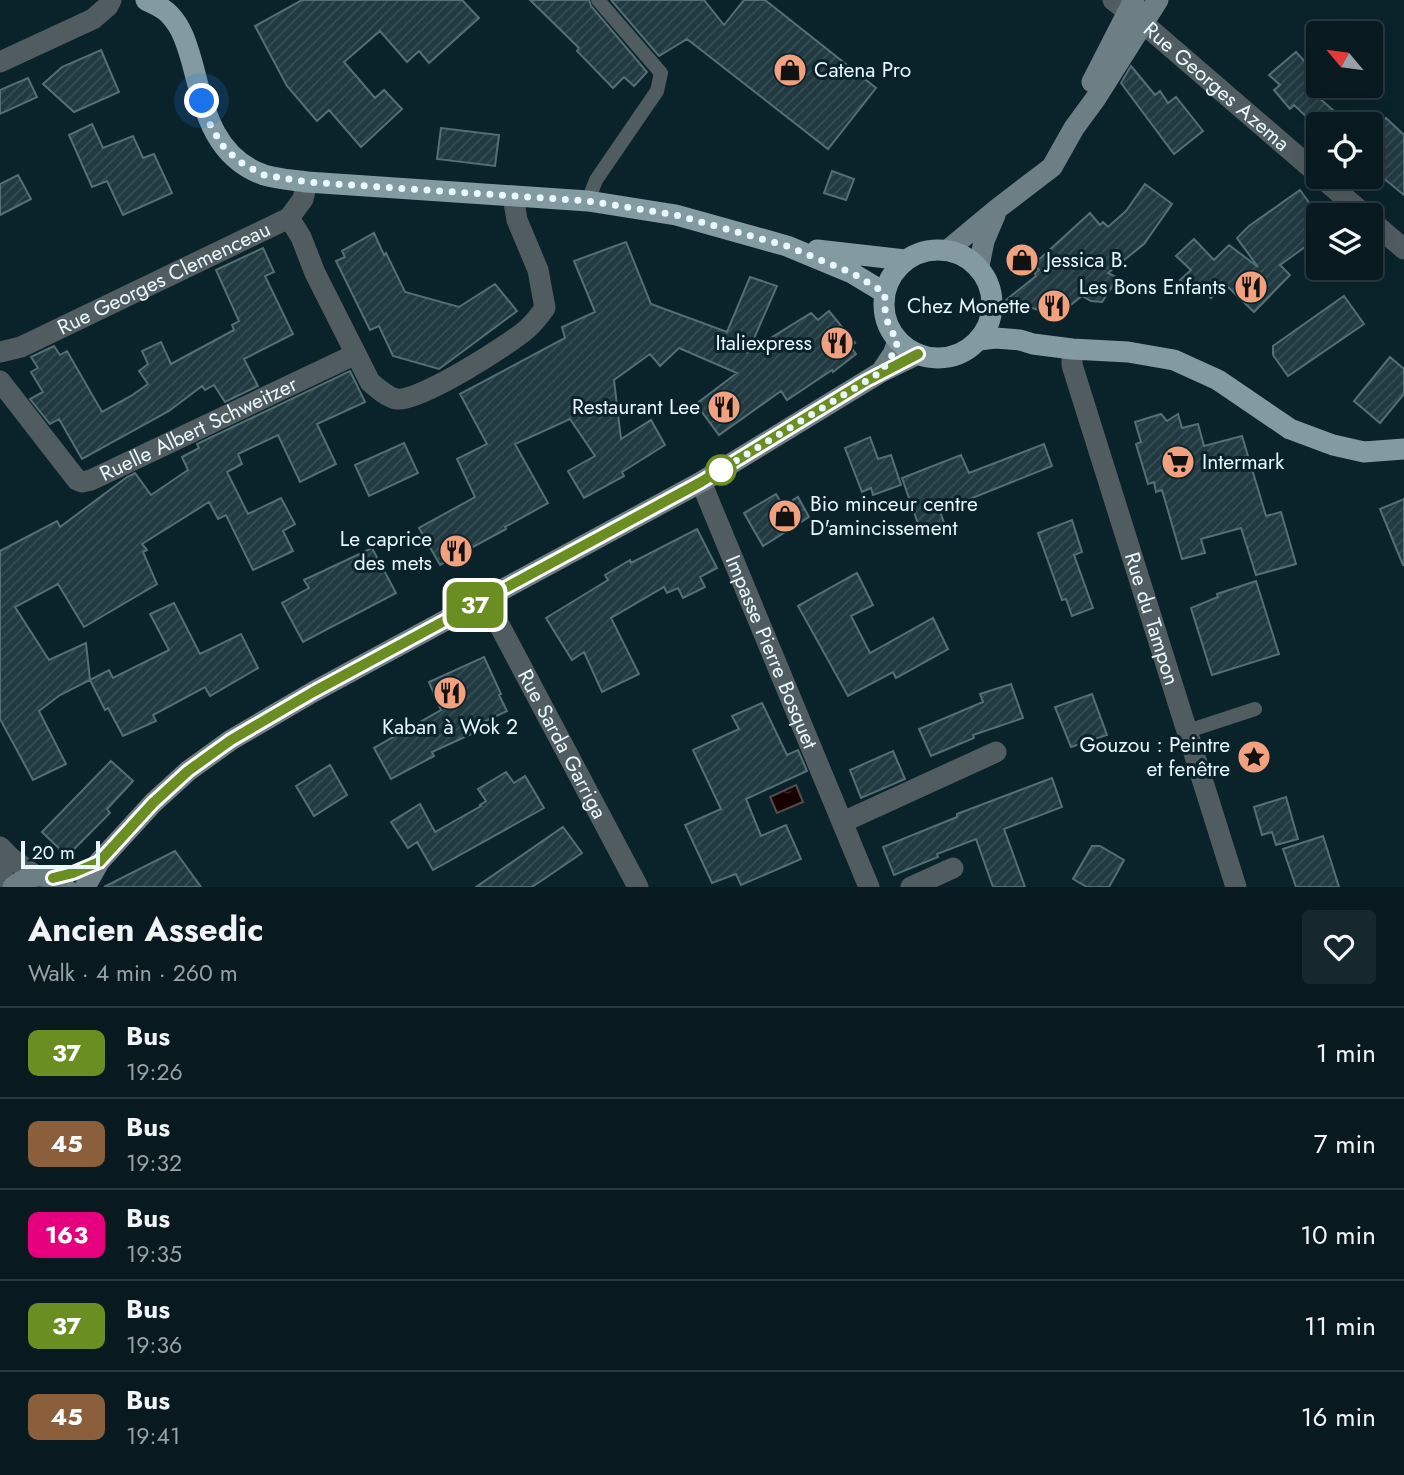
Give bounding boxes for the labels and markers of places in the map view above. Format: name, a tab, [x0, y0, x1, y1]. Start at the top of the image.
shop icon: Catena Pro	[771, 51, 809, 89]
place label: Catena Pro	[814, 55, 911, 85]
shop icon: Jessica B.	[1003, 241, 1041, 279]
place label: Jessica B.	[1043, 245, 1128, 275]
restaurant icon: Les Bons Enfants	[1232, 268, 1270, 306]
place label: Les Bons Enfants	[1079, 272, 1226, 302]
restaurant icon: Chez Monette	[1035, 287, 1073, 325]
place label: Chez Monette	[907, 291, 1030, 321]
restaurant icon: Italiexpress	[818, 324, 856, 362]
place label: Italiexpress	[716, 328, 812, 358]
restaurant icon: Restaurant Lee	[705, 388, 743, 426]
place label: Restaurant Lee	[572, 392, 700, 422]
supermarket icon: Intermark	[1159, 443, 1197, 481]
place label: Intermark	[1202, 447, 1285, 477]
unlabelled marker	[706, 455, 736, 485]
place label: Bio minceur centre D'amincissement	[810, 489, 978, 543]
shop icon: Bio minceur centre D'amincissement	[766, 497, 804, 535]
place label: Le caprice des mets	[340, 524, 432, 578]
restaurant icon: Le caprice des mets	[437, 532, 475, 570]
restaurant icon: Kaban à Wok 2	[431, 674, 469, 712]
place label: Kaban à Wok 2	[382, 712, 518, 742]
place label: Gouzou : Peintre et fenêtre	[1080, 730, 1230, 784]
place icon: Gouzou : Peintre et fenêtre	[1235, 738, 1273, 776]

